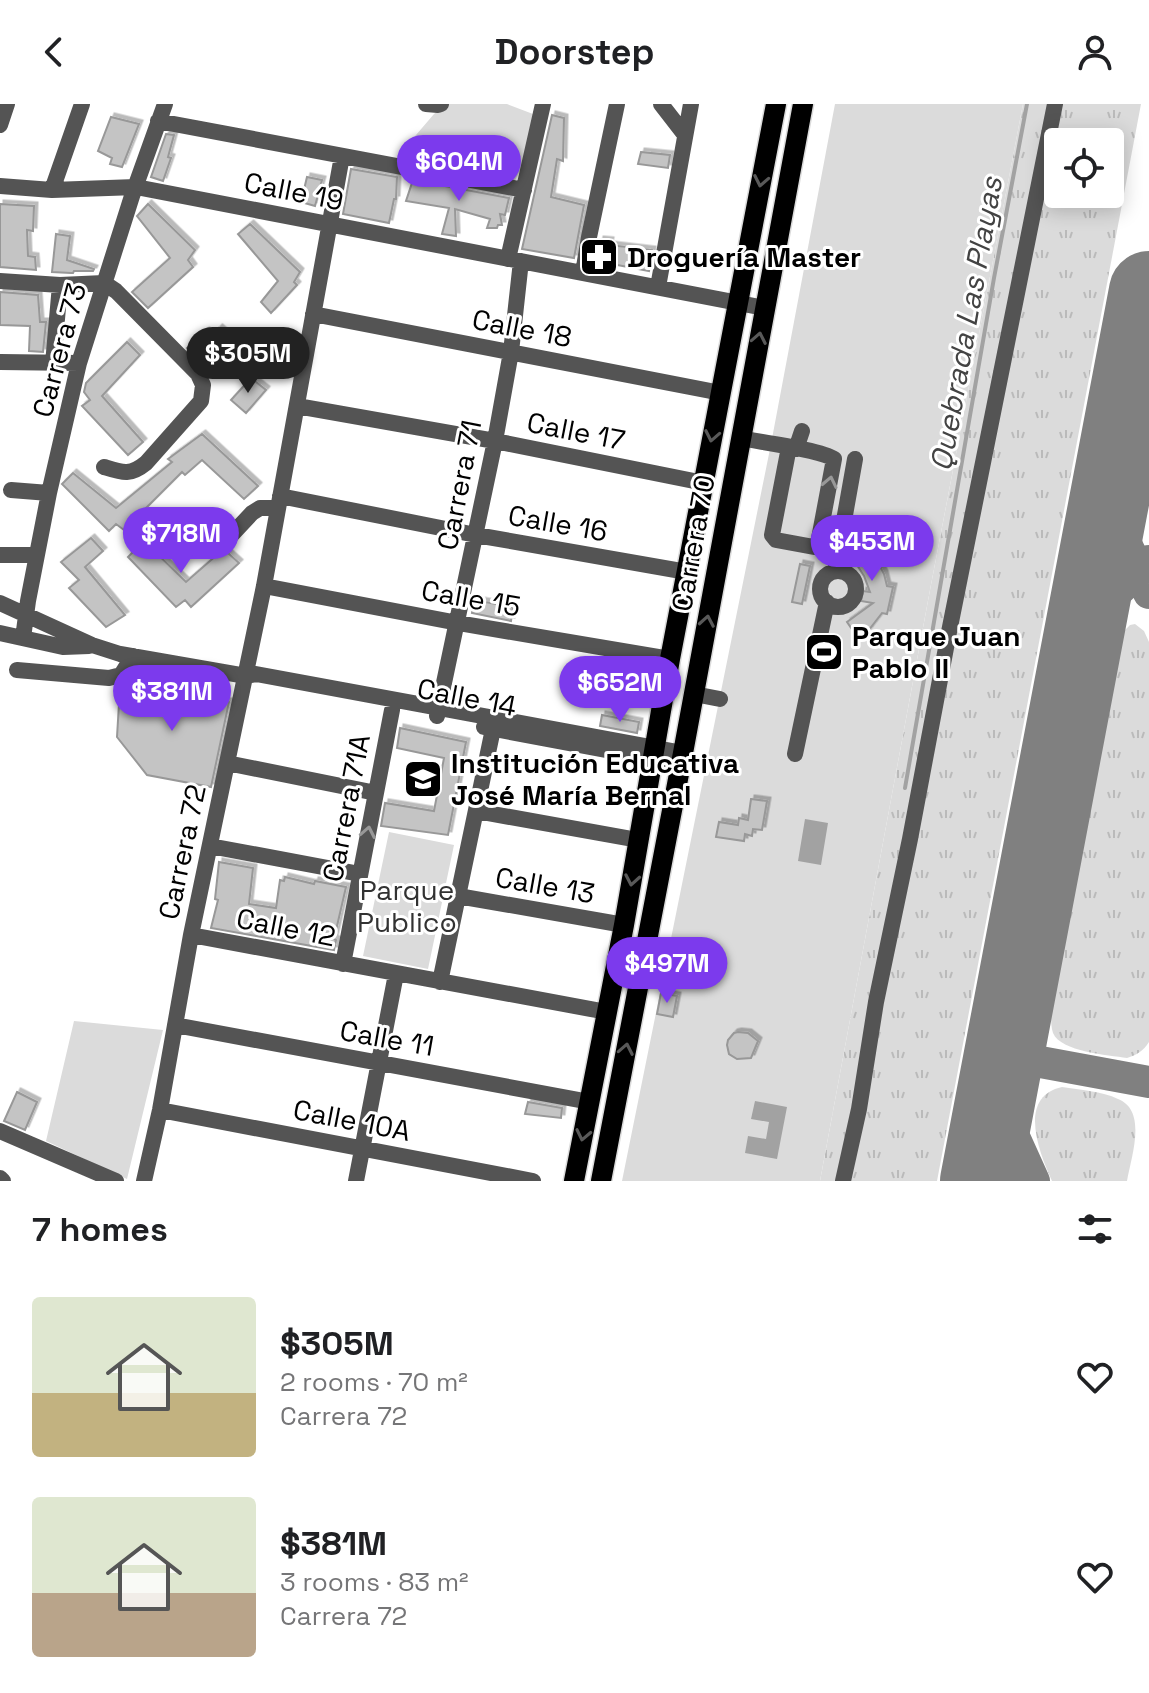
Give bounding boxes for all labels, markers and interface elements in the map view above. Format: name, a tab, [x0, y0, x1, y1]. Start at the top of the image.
text: Doorstep	[495, 29, 654, 75]
icon: back	[32, 30, 76, 74]
icon: person	[1073, 30, 1117, 74]
map controls	[1044, 128, 1124, 208]
button: locate	[1044, 128, 1124, 208]
pin: $604M	[403, 135, 515, 203]
text: $604M	[415, 144, 503, 178]
street label: Calle 19	[241, 164, 347, 218]
one-way arrow	[753, 173, 770, 187]
water label: Quebrada Las Playas	[921, 173, 1011, 474]
pharmacy icon: Droguería Master	[578, 236, 620, 278]
place label: Droguería Master	[627, 239, 861, 275]
street label: Carrera 73	[24, 279, 94, 421]
street label: Calle 18	[469, 301, 575, 355]
pin: $305M	[192, 327, 304, 395]
one-way arrow	[749, 331, 766, 344]
text: $305M	[205, 336, 291, 370]
street label: Calle 17	[524, 404, 628, 458]
street label: Carrera 71	[429, 417, 489, 553]
one-way arrow	[705, 429, 722, 443]
street label: Carrera 70	[663, 472, 723, 614]
one-way arrow	[821, 475, 838, 488]
street label: Calle 16	[505, 497, 611, 549]
pin: $718M	[125, 507, 237, 575]
pin: $453M	[816, 515, 928, 583]
text: $718M	[141, 516, 221, 550]
text: $453M	[829, 524, 915, 558]
street label: Calle 15	[419, 572, 523, 624]
one-way arrow	[697, 614, 714, 628]
place label: Parque Juan Pablo II	[852, 618, 1021, 686]
sports icon: Parque Juan Pablo II	[803, 631, 845, 673]
pin: $652M	[564, 656, 676, 724]
pin: $381M	[116, 665, 228, 733]
text: $652M	[577, 665, 663, 699]
street label: Calle 14	[414, 670, 520, 724]
text: $381M	[131, 674, 213, 708]
street label: Carrera 71A	[314, 731, 378, 885]
place label: Institución Educativa José María Bernal	[451, 745, 739, 813]
school or university icon: Institución Educativa José María Bernal	[402, 758, 444, 800]
street label: Carrera 72	[150, 781, 214, 923]
one-way arrow	[359, 826, 376, 839]
street label: Calle 13	[493, 859, 597, 911]
park label: Parque Publico	[357, 872, 457, 940]
one-way arrow	[624, 873, 641, 887]
street label: Calle 12	[233, 900, 339, 954]
pin: $497M	[611, 937, 723, 1005]
text: $497M	[624, 946, 710, 980]
street label: Calle 11	[337, 1012, 437, 1064]
one-way arrow	[617, 1043, 634, 1056]
street label: Calle 10A	[290, 1091, 414, 1149]
one-way arrow	[575, 1128, 592, 1142]
icon: filters	[1073, 1207, 1117, 1251]
text: 7 homes	[32, 1208, 168, 1251]
text: $305M	[280, 1322, 394, 1365]
icon: home	[96, 1329, 192, 1425]
icon: heart	[1073, 1355, 1117, 1399]
text: 2 rooms · 70 m²	[280, 1365, 468, 1399]
text: Carrera 72	[280, 1399, 407, 1433]
text: $381M	[280, 1522, 387, 1565]
icon: home	[96, 1529, 192, 1625]
icon: heart	[1073, 1555, 1117, 1599]
text: 3 rooms · 83 m²	[280, 1565, 469, 1599]
text: Carrera 72	[280, 1599, 407, 1633]

